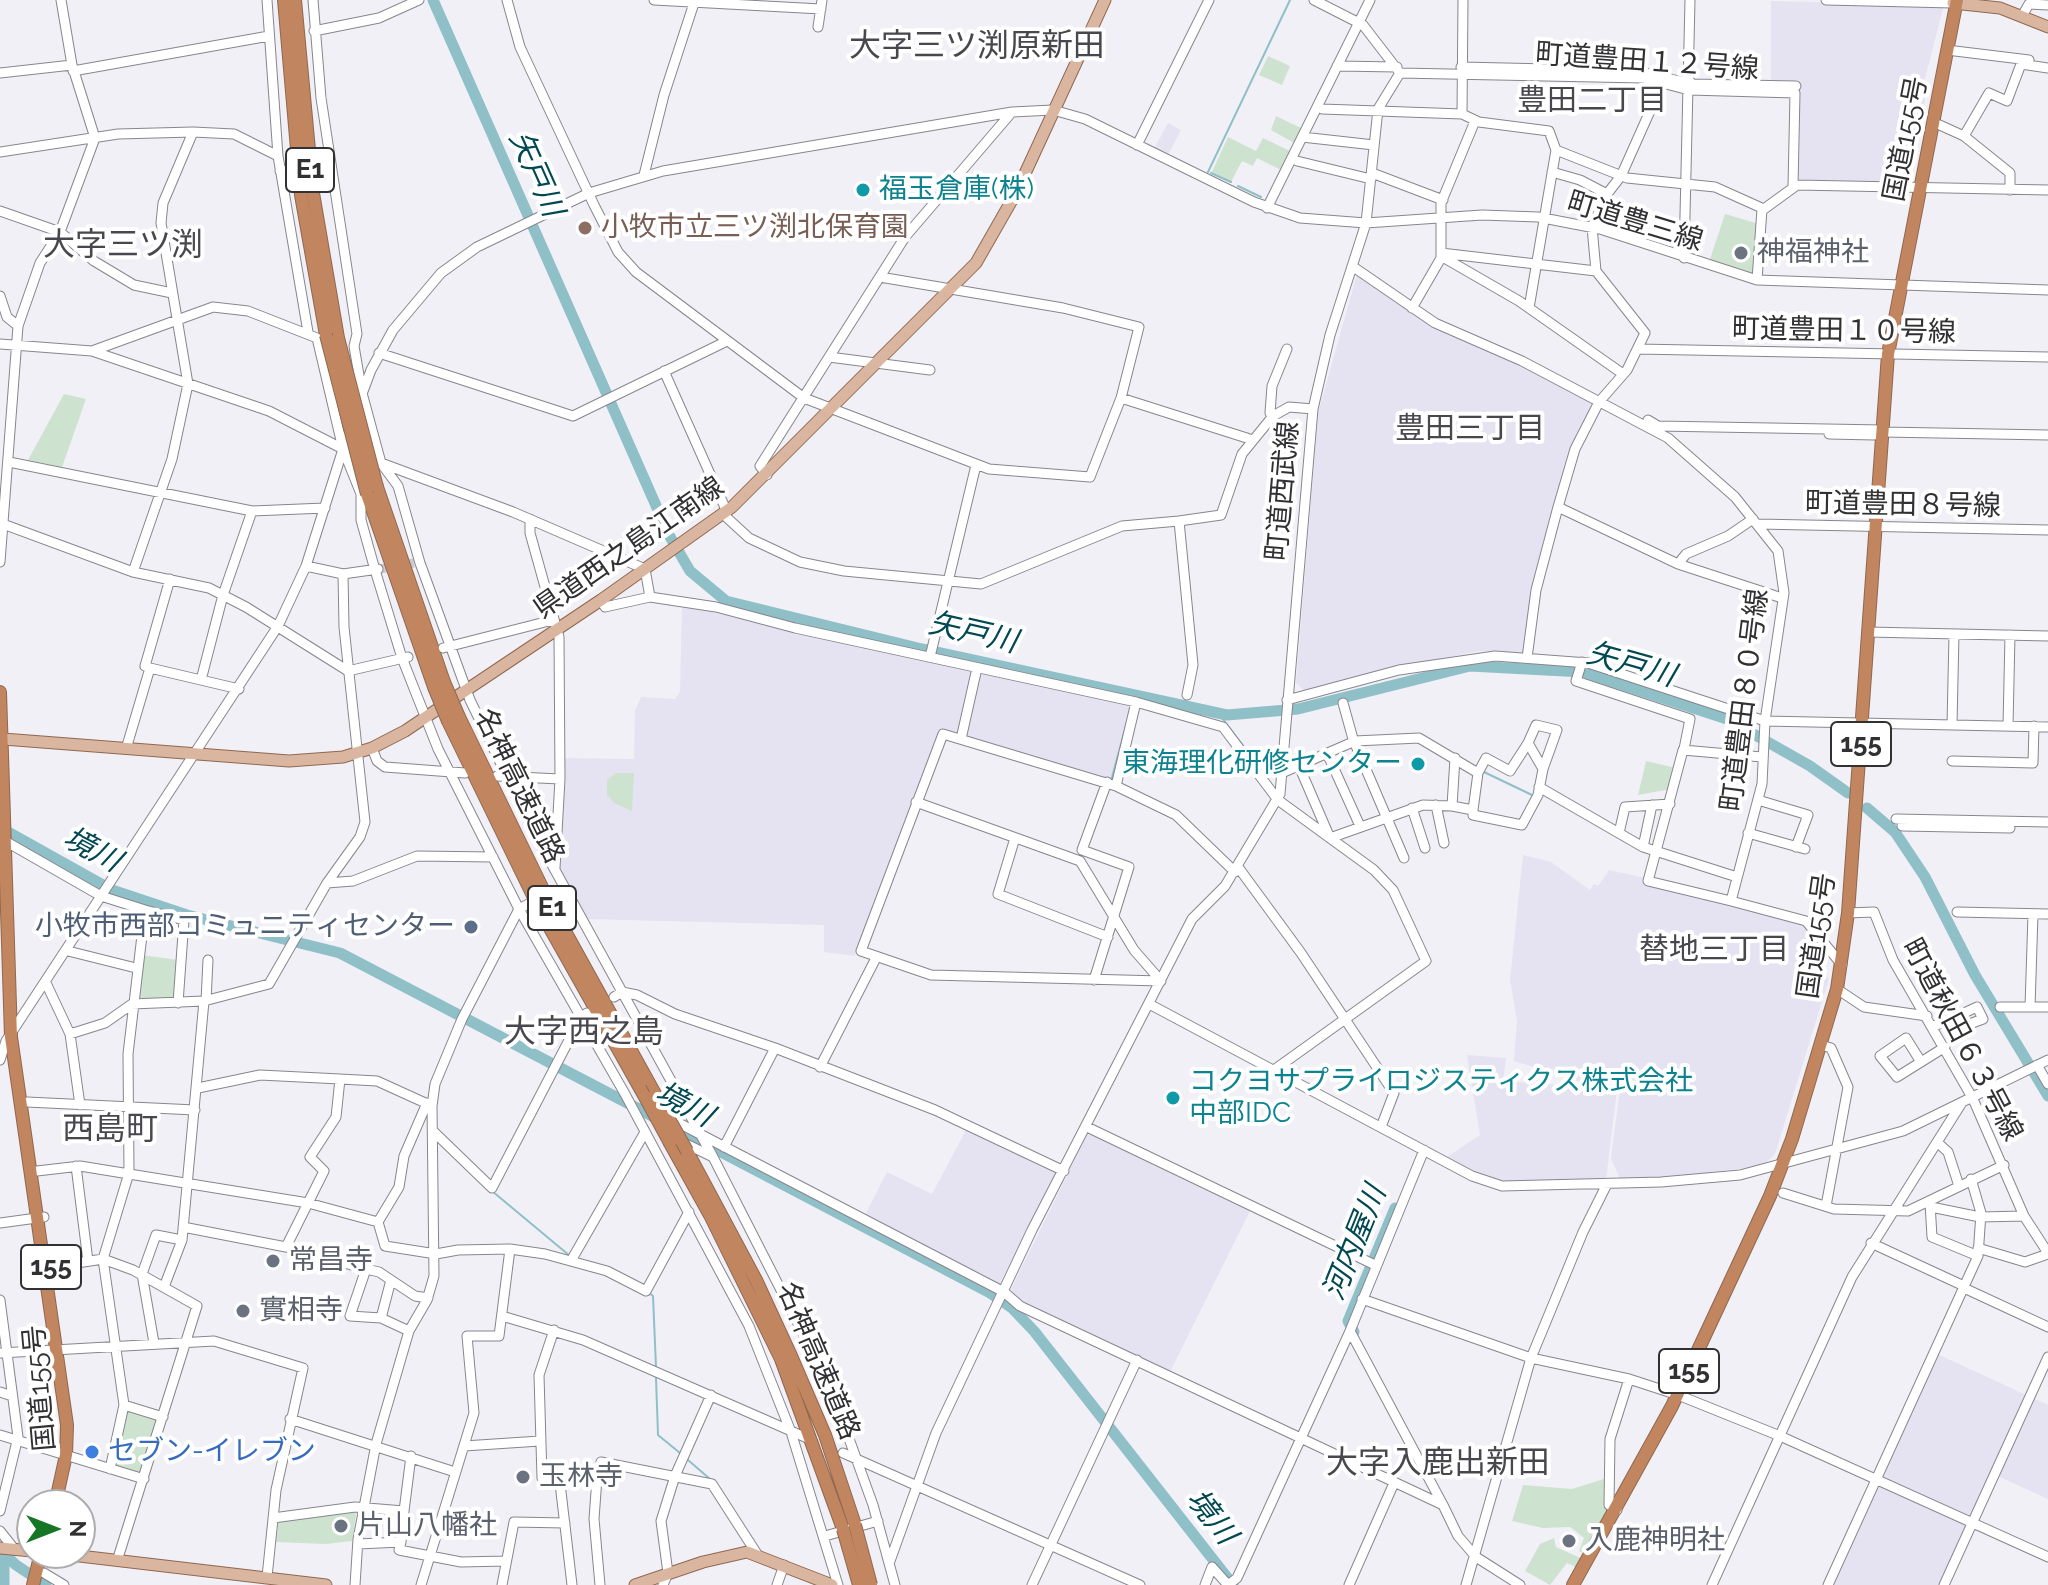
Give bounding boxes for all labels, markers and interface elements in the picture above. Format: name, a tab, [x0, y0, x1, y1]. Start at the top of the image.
district label: 大字三ツ渕原新田	[849, 27, 1105, 65]
street label: 町道豊田１２号線	[1534, 37, 1760, 87]
street label: 国道155号	[1877, 74, 1935, 204]
district label: 豊田二丁目	[1517, 83, 1667, 119]
water label: 矢戸川	[501, 126, 571, 222]
road number: E1	[286, 148, 334, 192]
place label: 福玉倉庫(株)	[879, 173, 1034, 207]
marker: 福玉倉庫(株)	[854, 181, 872, 199]
street label: 町道豊三線	[1563, 185, 1707, 259]
place label: 小牧市立三ツ渕北保育園	[601, 211, 909, 245]
marker: 小牧市立三ツ渕北保育園	[576, 219, 594, 237]
district label: 大字三ツ渕	[43, 226, 203, 264]
place label: 神福神社	[1757, 236, 1869, 270]
marker: 神福神社	[1732, 244, 1750, 262]
street label: 町道豊田１０号線	[1732, 312, 1956, 350]
district label: 豊田三丁目	[1395, 411, 1545, 447]
street label: 町道西武線	[1260, 420, 1306, 562]
street label: 県道西之島江南線	[528, 470, 730, 626]
street label: 町道豊田８号線	[1805, 486, 2001, 524]
street label: 町道豊田８０号線	[1715, 587, 1775, 813]
water label: 矢戸川	[925, 605, 1021, 661]
water label: 矢戸川	[1583, 635, 1679, 695]
street label: 名神高速道路	[467, 703, 571, 869]
road number: 155	[1831, 722, 1891, 766]
place label: 東海理化研修センター	[1122, 747, 1402, 781]
marker: 東海理化研修センター	[1409, 755, 1427, 773]
water label: 境川	[57, 820, 127, 880]
street label: 国道155号	[1792, 871, 1842, 1001]
road number: E1	[528, 886, 576, 930]
place label: 小牧市西部コミュニティセンター	[35, 910, 455, 944]
marker: 小牧市西部コミュニティセンター	[462, 918, 480, 936]
district label: 替地三丁目	[1639, 932, 1789, 968]
street label: 町道秋田６３号線	[1895, 933, 2029, 1147]
district label: 大字西之島	[504, 1013, 664, 1051]
place label: コクヨサプライロジスティクス株式会社 中部IDC	[1189, 1065, 1693, 1131]
water label: 境川	[649, 1075, 719, 1135]
marker: コクヨサプライロジスティクス株式会社 中部IDC	[1164, 1089, 1182, 1107]
district label: 西島町	[62, 1110, 158, 1148]
water label: 河内屋川	[1316, 1181, 1394, 1305]
place label: 常昌寺	[289, 1244, 373, 1278]
road number: 155	[21, 1245, 81, 1289]
marker: 常昌寺	[264, 1252, 282, 1270]
street label: 名神高速道路	[770, 1277, 866, 1445]
place label: 實相寺	[259, 1294, 343, 1328]
marker: 實相寺	[234, 1302, 252, 1320]
street label: 国道155号	[18, 1324, 62, 1452]
road number: 155	[1659, 1349, 1719, 1393]
place label: セブン-イレブン	[108, 1435, 316, 1469]
marker: セブン-イレブン	[83, 1443, 101, 1461]
district label: 大字入鹿出新田	[1326, 1444, 1550, 1482]
place label: 玉林寺	[539, 1460, 623, 1494]
marker: 玉林寺	[514, 1468, 532, 1486]
water label: 境川	[1178, 1482, 1244, 1552]
north arrow	[16, 1489, 96, 1569]
place label: 片山八幡社	[357, 1509, 497, 1543]
marker: 片山八幡社	[332, 1517, 350, 1535]
text: N	[65, 1521, 91, 1537]
place label: 入鹿神明社	[1585, 1524, 1725, 1558]
marker: 入鹿神明社	[1560, 1532, 1578, 1550]

